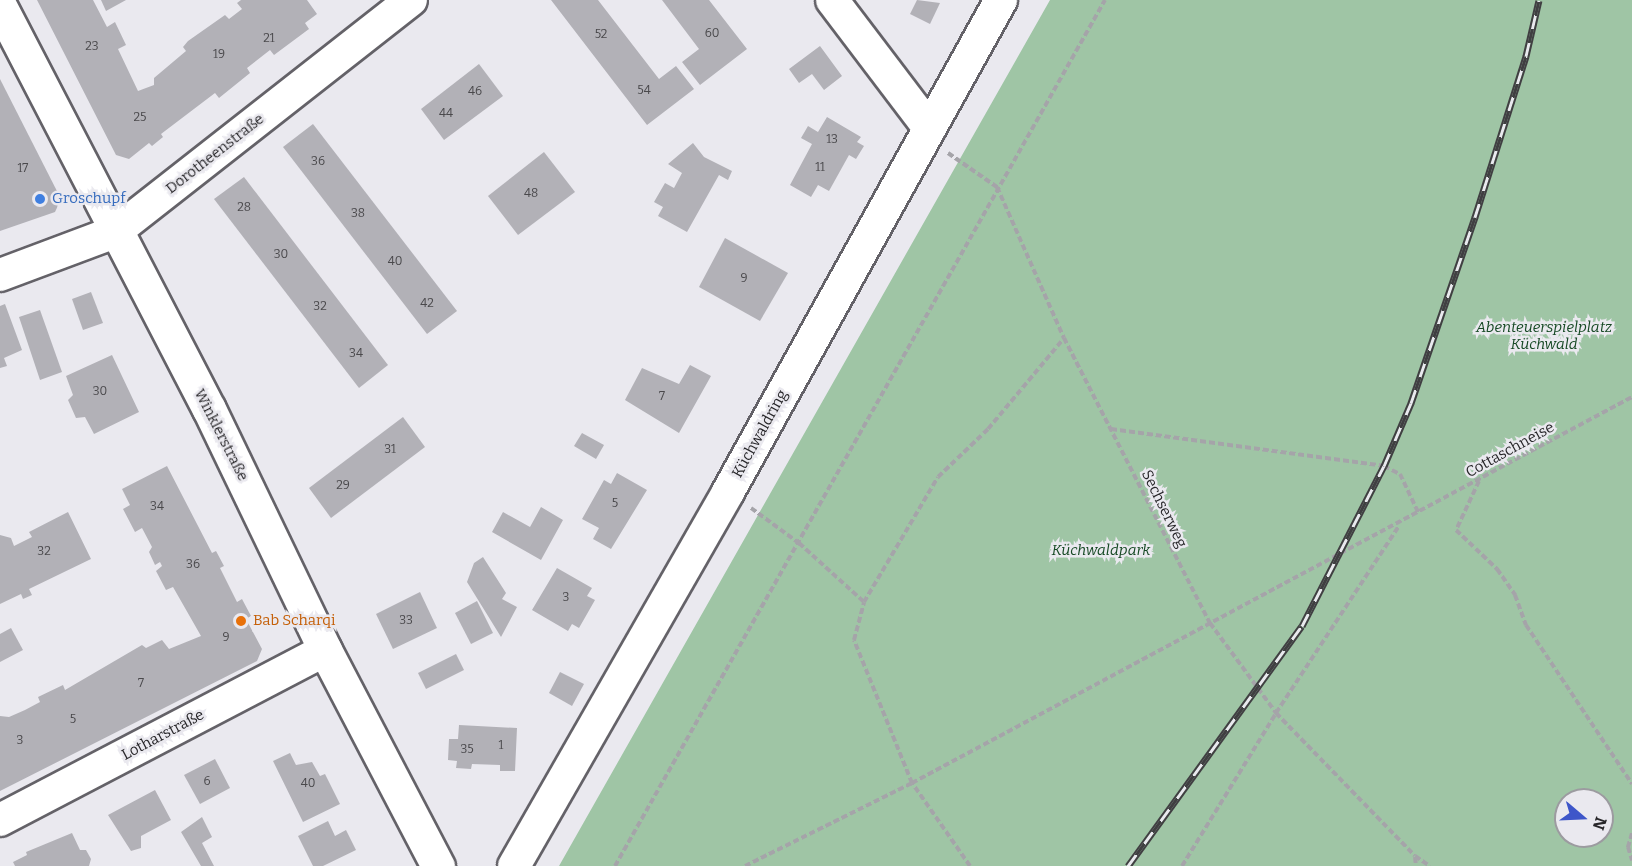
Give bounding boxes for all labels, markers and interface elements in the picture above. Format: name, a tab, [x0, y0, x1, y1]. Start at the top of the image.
house number: 60	[705, 27, 719, 41]
house number: 52	[595, 28, 607, 42]
house number: 21	[263, 32, 275, 46]
house number: 23	[85, 40, 99, 54]
house number: 19	[213, 48, 225, 62]
house number: 54	[637, 84, 651, 98]
house number: 46	[468, 85, 482, 99]
house number: 44	[439, 107, 453, 121]
street label: Dorotheenstraße	[162, 110, 268, 198]
house number: 25	[134, 111, 146, 125]
house number: 13	[826, 133, 838, 147]
house number: 36	[311, 155, 325, 169]
house number: 11	[815, 161, 825, 175]
house number: 17	[18, 162, 28, 176]
house number: 48	[524, 187, 538, 201]
place label: Groschupf	[52, 190, 125, 208]
marker: Groschupf	[33, 192, 47, 206]
house number: 28	[237, 201, 251, 215]
house number: 38	[351, 207, 365, 221]
house number: 30	[274, 248, 288, 262]
house number: 40	[388, 255, 402, 269]
house number: 9	[740, 272, 748, 286]
house number: 42	[420, 297, 434, 311]
house number: 32	[313, 300, 327, 314]
park label: Abenteuerspielplatz Küchwald	[1476, 318, 1612, 353]
house number: 34	[349, 347, 363, 361]
house number: 30	[93, 385, 107, 399]
street label: Winklerstraße	[190, 386, 252, 484]
street label: Küchwaldring	[728, 387, 792, 481]
house number: 7	[659, 390, 665, 404]
street label: Cottaschneise	[1463, 418, 1557, 482]
house number: 31	[384, 443, 396, 457]
street label: Sechserweg	[1137, 467, 1191, 551]
house number: 29	[336, 479, 350, 493]
house number: 5	[612, 497, 618, 511]
house number: 34	[150, 500, 164, 514]
park label: Küchwaldpark	[1052, 542, 1150, 560]
house number: 32	[37, 545, 51, 559]
house number: 36	[186, 558, 200, 572]
house number: 3	[563, 591, 569, 605]
place label: Bab Scharqi	[253, 612, 335, 630]
marker: Bab Scharqi	[234, 614, 248, 628]
house number: 33	[399, 614, 413, 628]
house number: 9	[222, 631, 230, 645]
house number: 7	[138, 677, 144, 691]
street label: Lotharstraße	[119, 706, 207, 764]
house number: 5	[70, 713, 76, 727]
house number: 3	[17, 734, 23, 748]
house number: 1	[499, 739, 503, 753]
house number: 35	[460, 743, 474, 757]
house number: 6	[203, 775, 211, 789]
house number: 40	[301, 777, 315, 791]
north arrow	[1554, 788, 1614, 848]
text: N	[1589, 814, 1611, 832]

